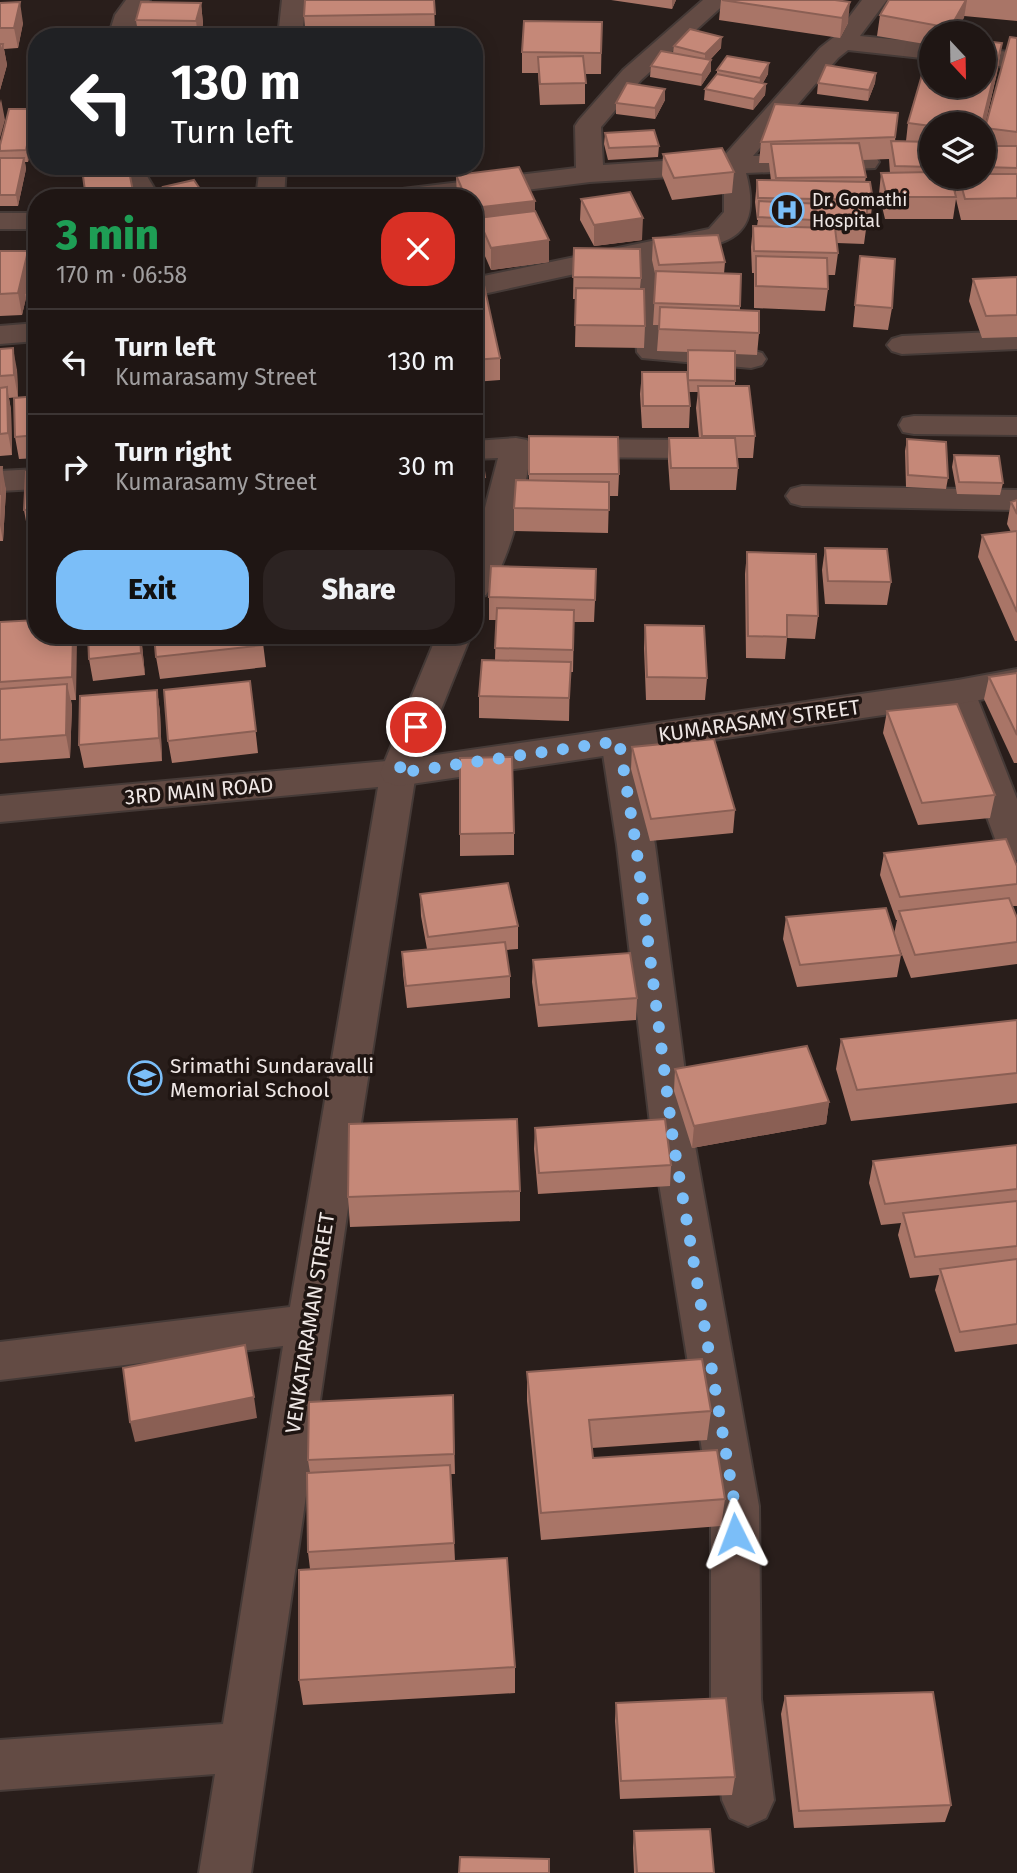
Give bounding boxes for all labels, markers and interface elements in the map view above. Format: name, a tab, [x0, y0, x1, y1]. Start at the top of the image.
north arrow	[919, 21, 996, 98]
map controls	[919, 21, 996, 189]
text: 130 m	[171, 53, 301, 112]
icon: left	[56, 56, 147, 147]
button: layers	[919, 112, 996, 189]
text: Turn left	[171, 113, 293, 151]
place label: Dr. Gomathi Hospital	[812, 189, 907, 232]
hospital icon: Dr. Gomathi Hospital	[768, 191, 806, 229]
text: 3 min	[56, 210, 159, 260]
button: close	[381, 212, 455, 286]
text: 170 m · 06:58	[56, 261, 187, 289]
text: Turn left	[115, 332, 216, 363]
icon: left	[56, 343, 94, 381]
text: 130 m	[387, 346, 455, 377]
text: Kumarasamy Street	[115, 363, 317, 391]
text: Turn right	[115, 437, 232, 468]
icon: right	[56, 448, 94, 486]
text: 30 m	[398, 451, 455, 482]
text: Kumarasamy Street	[115, 468, 317, 496]
button: Exit	[56, 550, 249, 630]
button: Share	[263, 550, 455, 630]
street label: KUMARASAMY STREET	[656, 694, 862, 748]
pin	[386, 697, 446, 757]
icon: arrive	[397, 708, 435, 746]
street label: 3RD MAIN ROAD	[124, 772, 274, 810]
place label: Srimathi Sundaravalli Memorial School	[170, 1053, 374, 1103]
school or university icon: Srimathi Sundaravalli Memorial School	[126, 1059, 164, 1097]
street label: VENKATARAMAN STREET	[280, 1211, 340, 1435]
position arrow	[698, 1497, 772, 1571]

